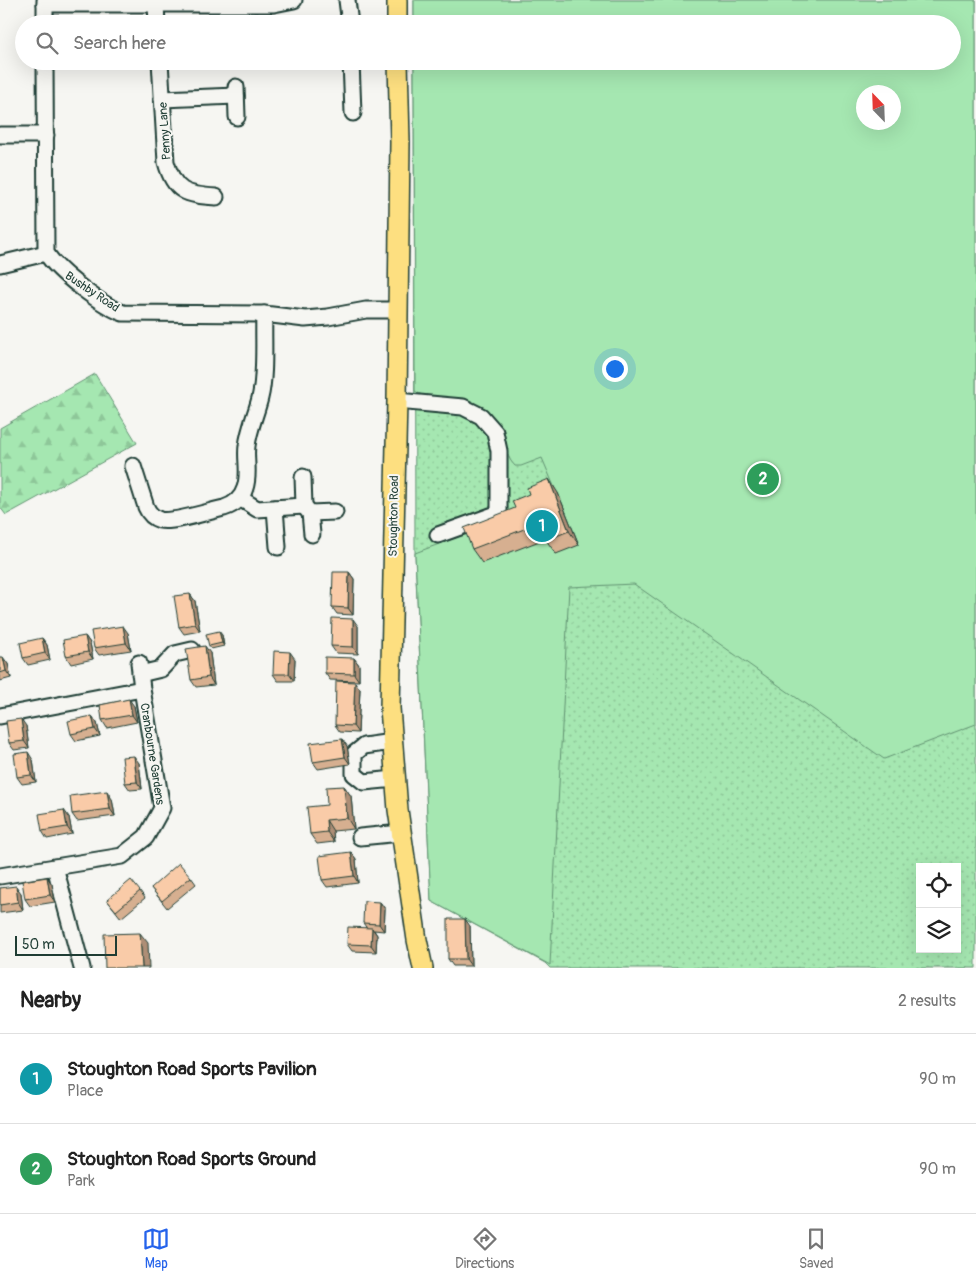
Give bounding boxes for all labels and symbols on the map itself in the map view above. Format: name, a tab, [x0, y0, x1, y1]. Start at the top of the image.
north arrow	[856, 85, 901, 130]
street label: Penny Lane	[155, 101, 175, 160]
street label: Bushby Road	[62, 268, 122, 316]
your location	[602, 356, 628, 382]
pin: 2	[747, 460, 779, 498]
street label: Stoughton Road	[386, 475, 402, 557]
pin: 1	[526, 507, 558, 545]
street label: Cranbourne Gardens	[137, 702, 168, 807]
scale bar	[15, 933, 118, 956]

